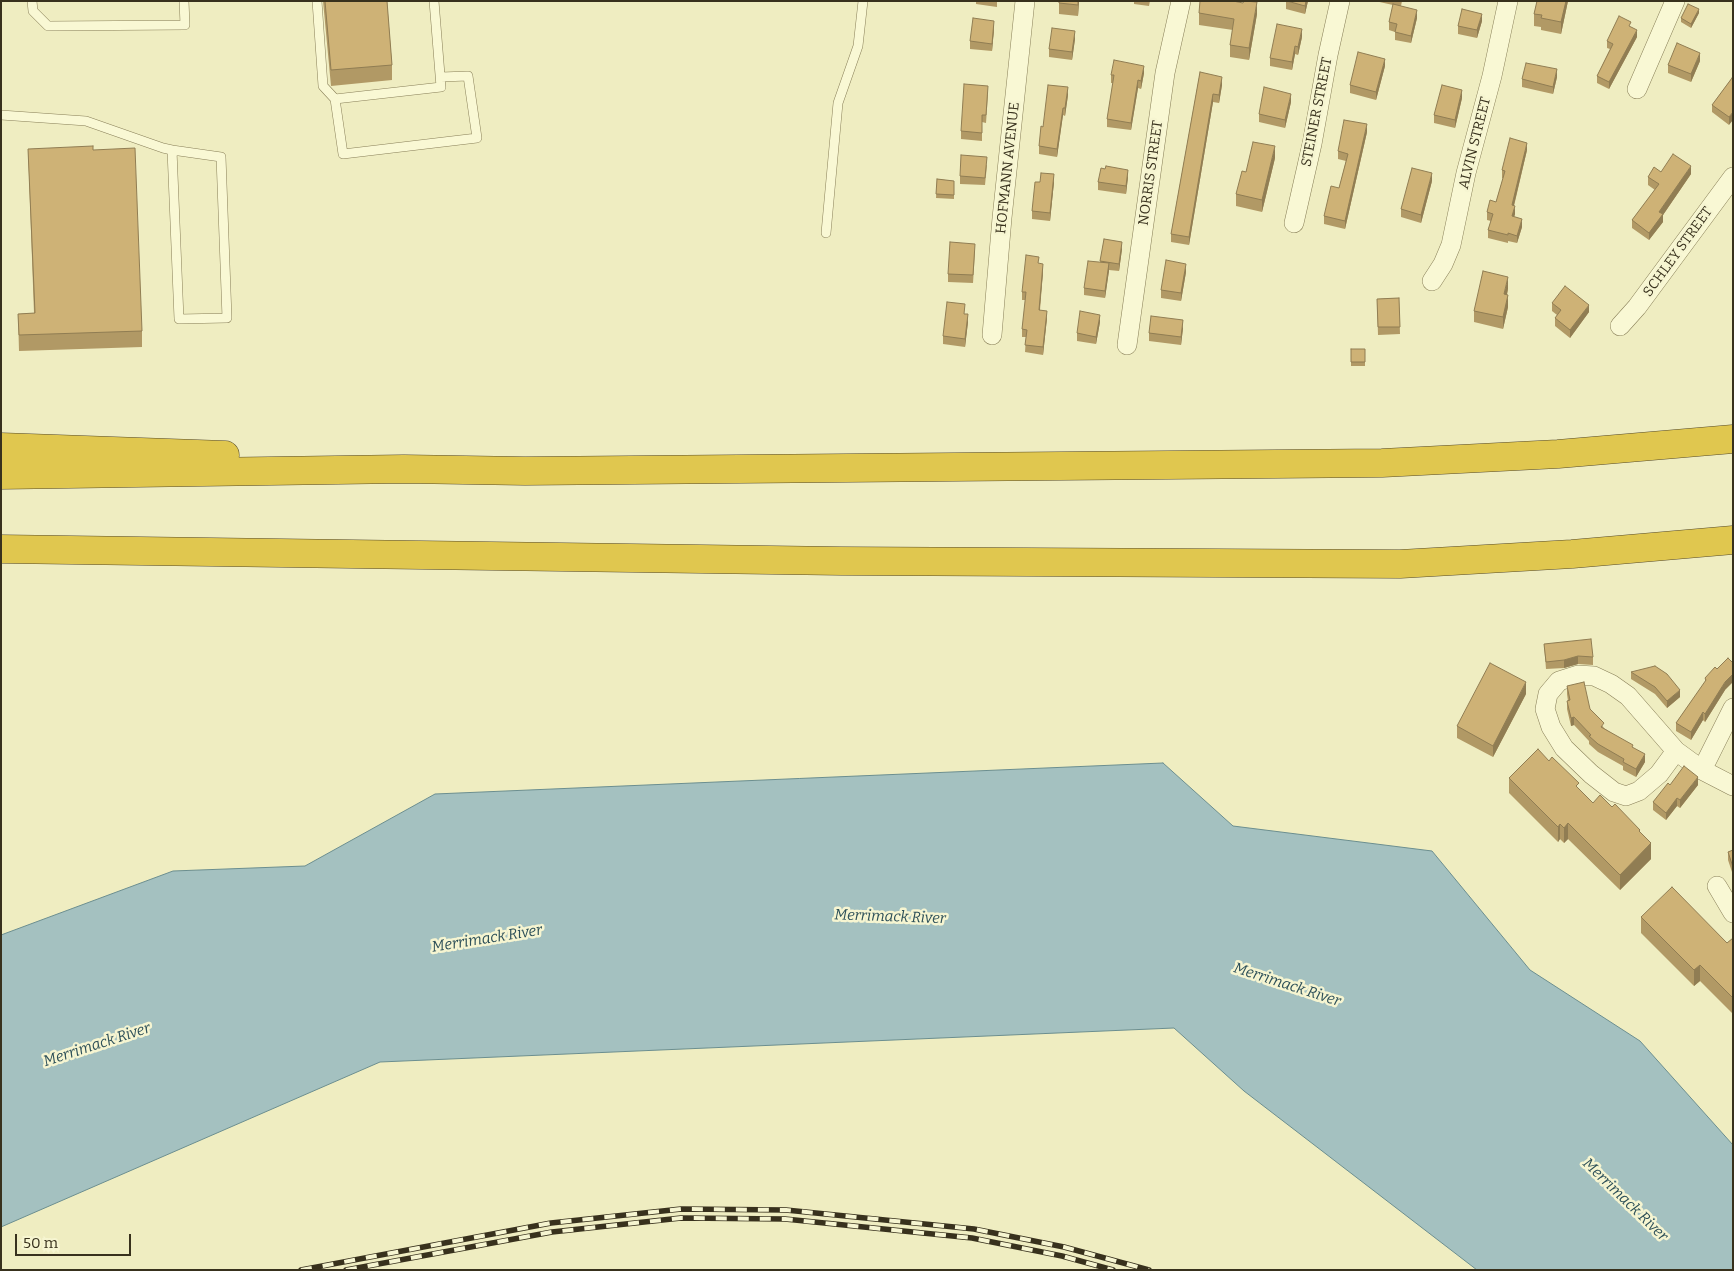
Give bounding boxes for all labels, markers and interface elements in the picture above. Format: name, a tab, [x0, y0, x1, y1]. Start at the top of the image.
street label: STEINER STREET	[1298, 56, 1336, 168]
street label: ALVIN STREET	[1455, 95, 1495, 191]
street label: HOFMANN AVENUE	[993, 101, 1023, 235]
street label: NORRIS STREET	[1135, 119, 1167, 227]
street label: SCHLEY STREET	[1640, 204, 1716, 300]
water label: Merrimack River	[834, 906, 946, 928]
water label: Merrimack River	[431, 921, 543, 957]
water label: Merrimack River	[1231, 959, 1343, 1011]
water label: Merrimack River	[41, 1019, 153, 1071]
water label: Merrimack River	[1579, 1155, 1671, 1245]
scale bar	[18, 1224, 134, 1256]
text: 50 m	[23, 1234, 58, 1252]

